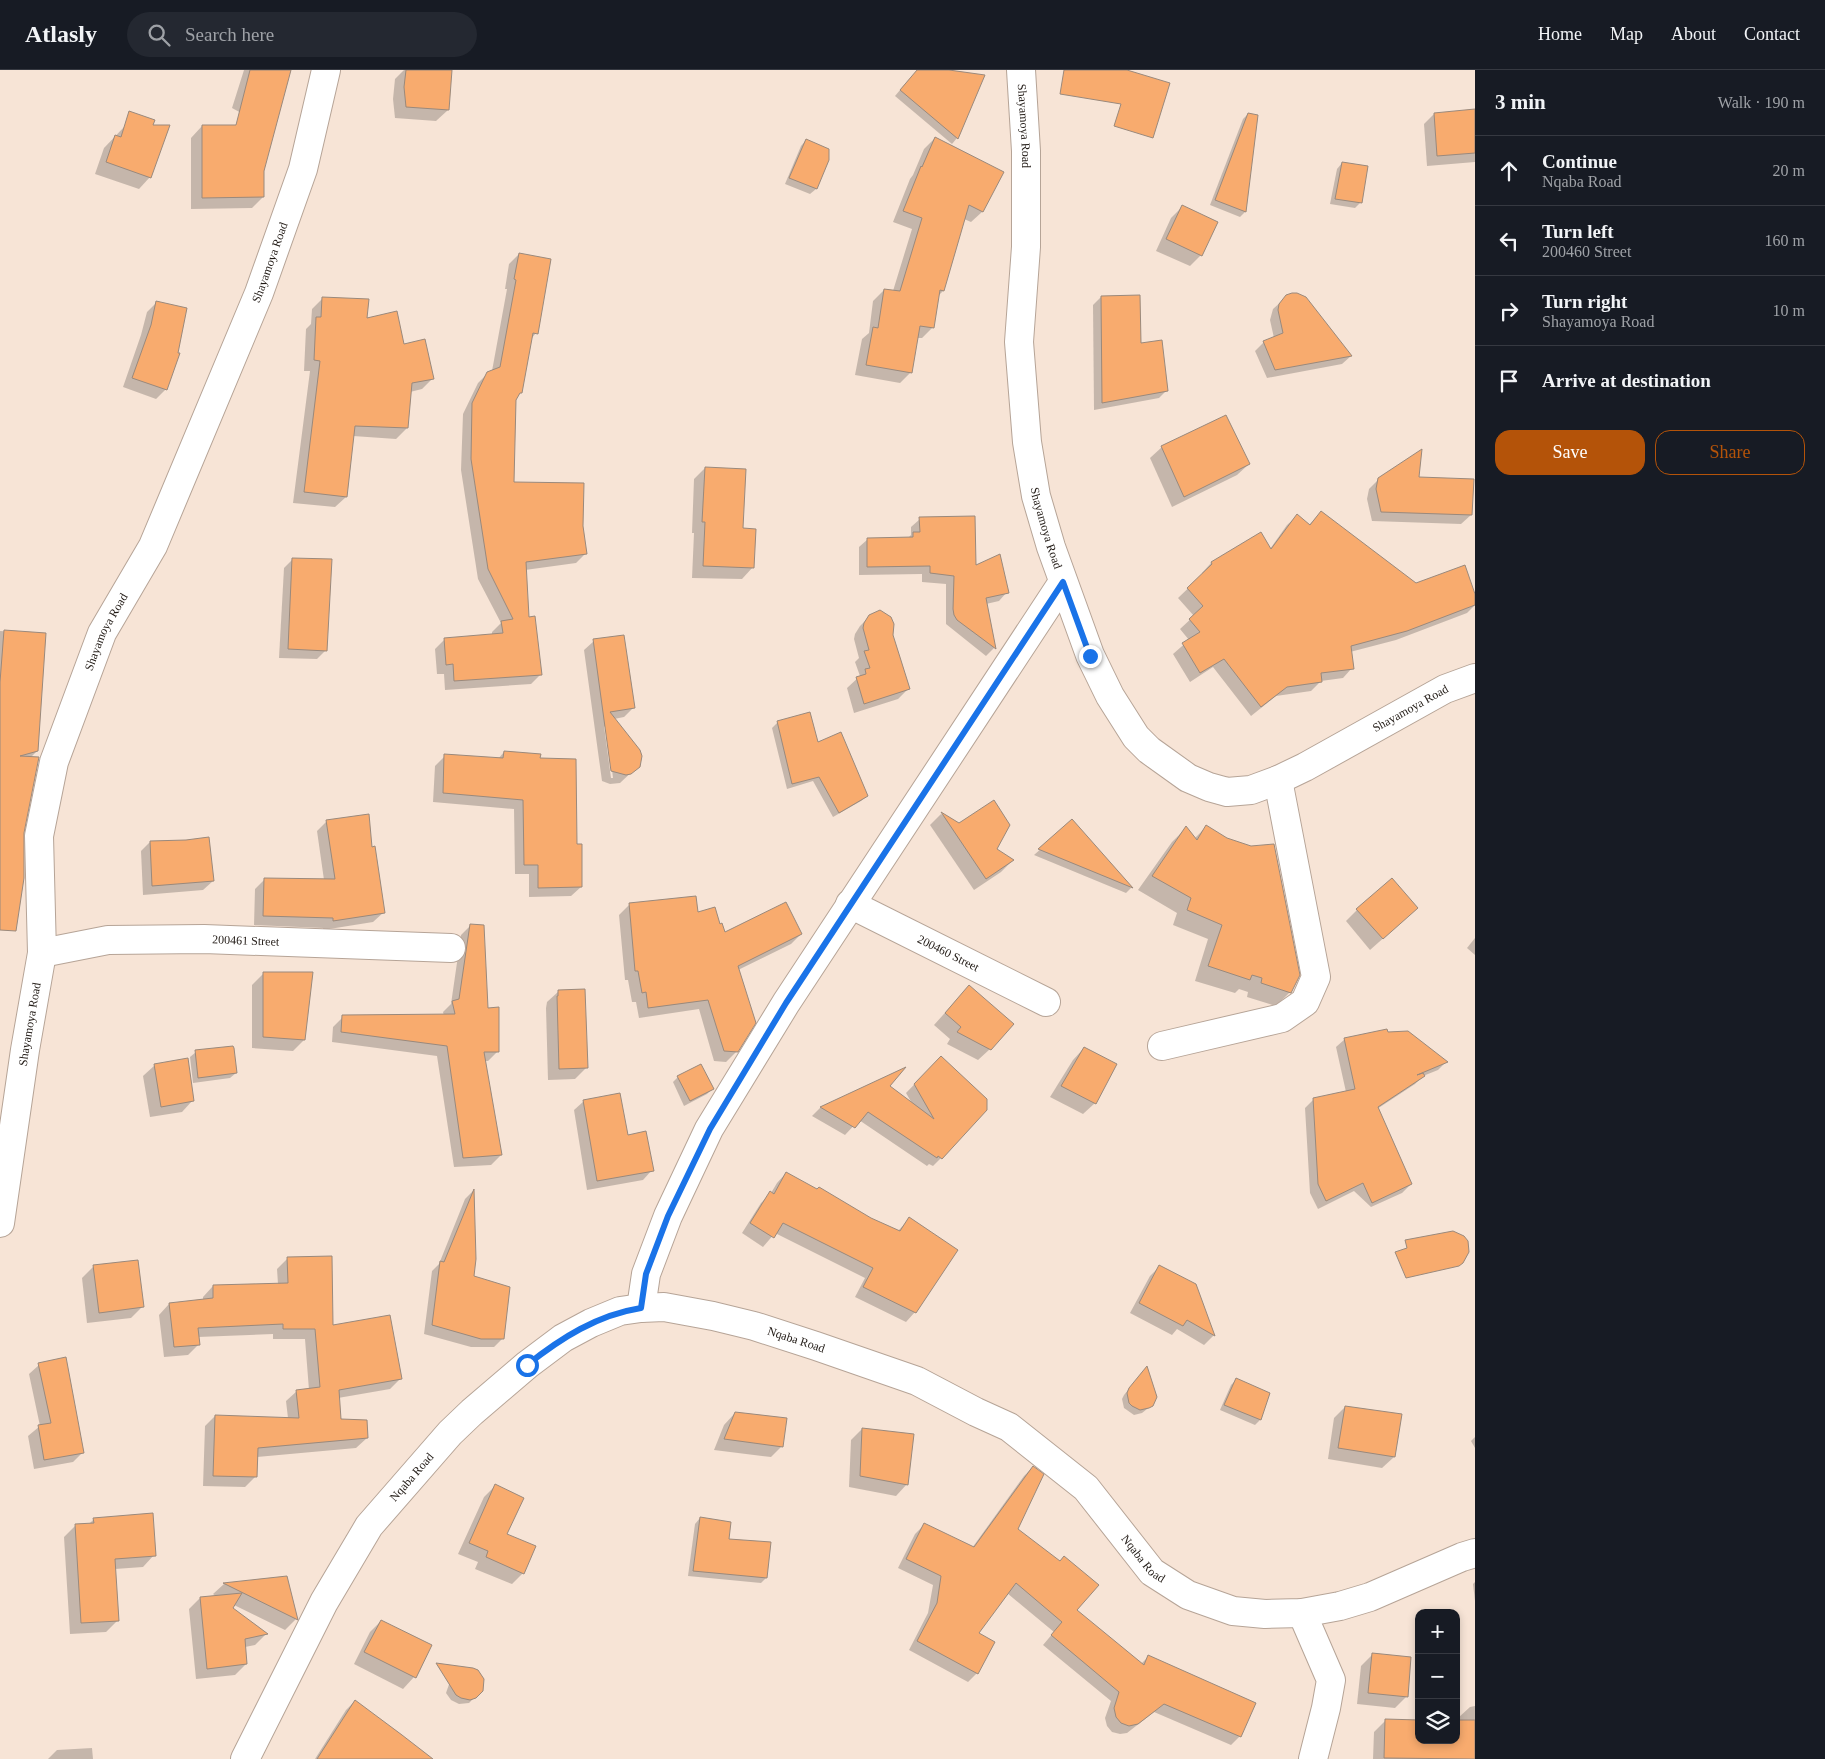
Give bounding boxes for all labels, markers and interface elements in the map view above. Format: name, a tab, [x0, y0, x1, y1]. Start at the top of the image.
search box	[127, 12, 477, 57]
text: Atlasly	[25, 21, 97, 47]
icon: search	[145, 21, 173, 49]
text: Search here	[185, 24, 274, 45]
text: Home	[1538, 24, 1582, 44]
text: Map	[1610, 24, 1643, 44]
text: About	[1671, 24, 1716, 44]
text: Contact	[1744, 24, 1800, 44]
street label: Shayamoya Road	[1015, 83, 1033, 168]
text: 3 min	[1495, 90, 1546, 114]
text: Walk · 190 m	[1718, 94, 1805, 111]
text: Continue	[1542, 151, 1617, 172]
icon: ahead	[1495, 157, 1523, 185]
text: 20 m	[1773, 162, 1805, 179]
text: Nqaba Road	[1542, 173, 1622, 190]
street label: Shayamoya Road	[249, 220, 291, 305]
text: Turn left	[1542, 221, 1614, 242]
icon: left	[1495, 227, 1523, 255]
text: 160 m	[1765, 232, 1805, 249]
text: 200460 Street	[1542, 243, 1631, 260]
text: Turn right	[1542, 291, 1627, 312]
icon: right	[1495, 297, 1523, 325]
text: 10 m	[1773, 302, 1805, 319]
text: Shayamoya Road	[1542, 313, 1654, 330]
icon: arrive	[1495, 367, 1523, 395]
text: Arrive at destination	[1542, 370, 1711, 391]
button: Save	[1495, 430, 1645, 475]
button: Share	[1655, 430, 1805, 475]
street label: Shayamoya Road	[1028, 486, 1065, 571]
street label: Shayamoya Road	[82, 591, 131, 673]
route end	[1079, 645, 1102, 668]
street label: Shayamoya Road	[1370, 682, 1451, 735]
street label: 200461 Street	[212, 932, 280, 949]
street label: 200460 Street	[915, 932, 982, 975]
street label: Shayamoya Road	[16, 981, 44, 1067]
street label: Nqaba Road	[766, 1324, 827, 1356]
route start	[516, 1354, 539, 1377]
street label: Nqaba Road	[387, 1450, 437, 1504]
street label: Nqaba Road	[1118, 1532, 1168, 1586]
map controls	[1415, 1609, 1460, 1744]
button: +	[1415, 1609, 1460, 1654]
button: −	[1415, 1654, 1460, 1699]
button: layers	[1415, 1699, 1460, 1744]

